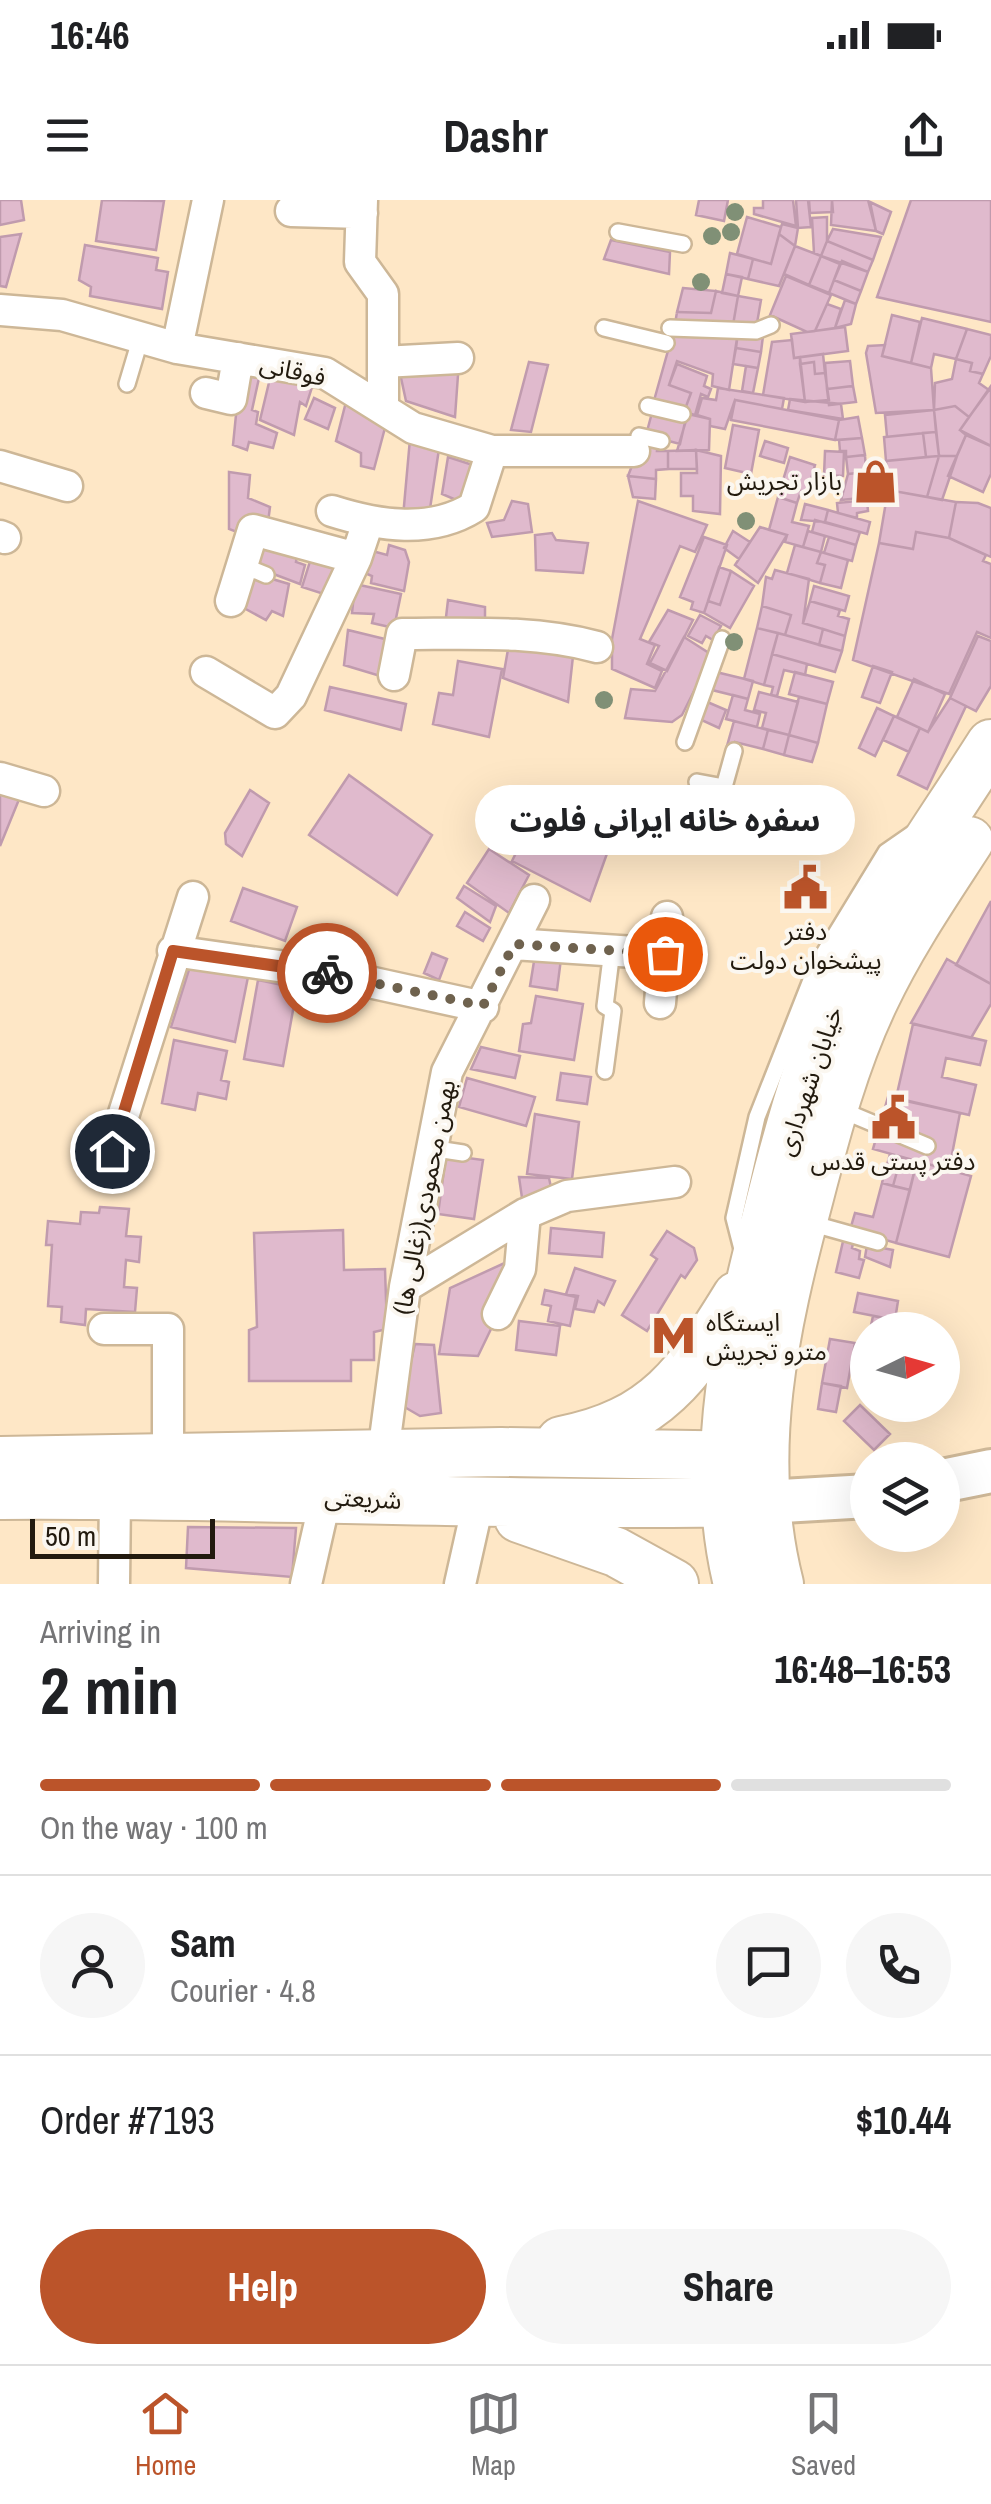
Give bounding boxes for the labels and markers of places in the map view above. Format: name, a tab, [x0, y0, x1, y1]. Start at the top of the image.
shop icon: بازار تجریش	[851, 457, 899, 505]
place label: بازار تجریش	[727, 464, 842, 498]
callout: سفره خانه ایرانی فلوت	[475, 784, 855, 854]
public building icon: دفتر پیشخوان دولت	[782, 863, 830, 911]
pin	[623, 912, 708, 997]
place label: دفتر پیشخوان دولت	[730, 914, 882, 977]
public building icon: دفتر پستی قدس	[869, 1093, 917, 1141]
pin	[70, 1109, 155, 1194]
place label: دفتر پستی قدس	[811, 1144, 975, 1178]
place label: ایستگاه مترو تجریش	[706, 1305, 827, 1368]
metro station icon: ایستگاه مترو تجریش	[649, 1312, 697, 1360]

